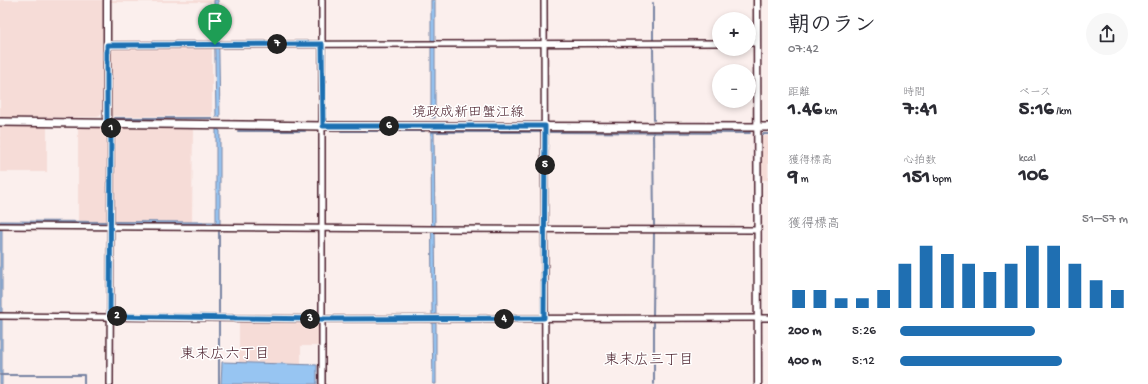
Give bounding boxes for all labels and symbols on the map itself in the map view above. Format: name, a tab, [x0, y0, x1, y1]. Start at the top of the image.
pin	[198, 4, 232, 45]
pin: 7	[267, 34, 287, 54]
street label: 境政成新田蟹江線	[412, 105, 524, 122]
pin: 6	[379, 116, 399, 136]
pin: 1	[101, 118, 121, 138]
pin: 5	[535, 155, 555, 175]
pin: 2	[107, 306, 127, 326]
pin: 3	[300, 309, 320, 329]
pin: 4	[494, 309, 514, 329]
district label: 東末広六丁目	[180, 345, 270, 364]
district label: 東末広三丁目	[604, 351, 694, 370]

